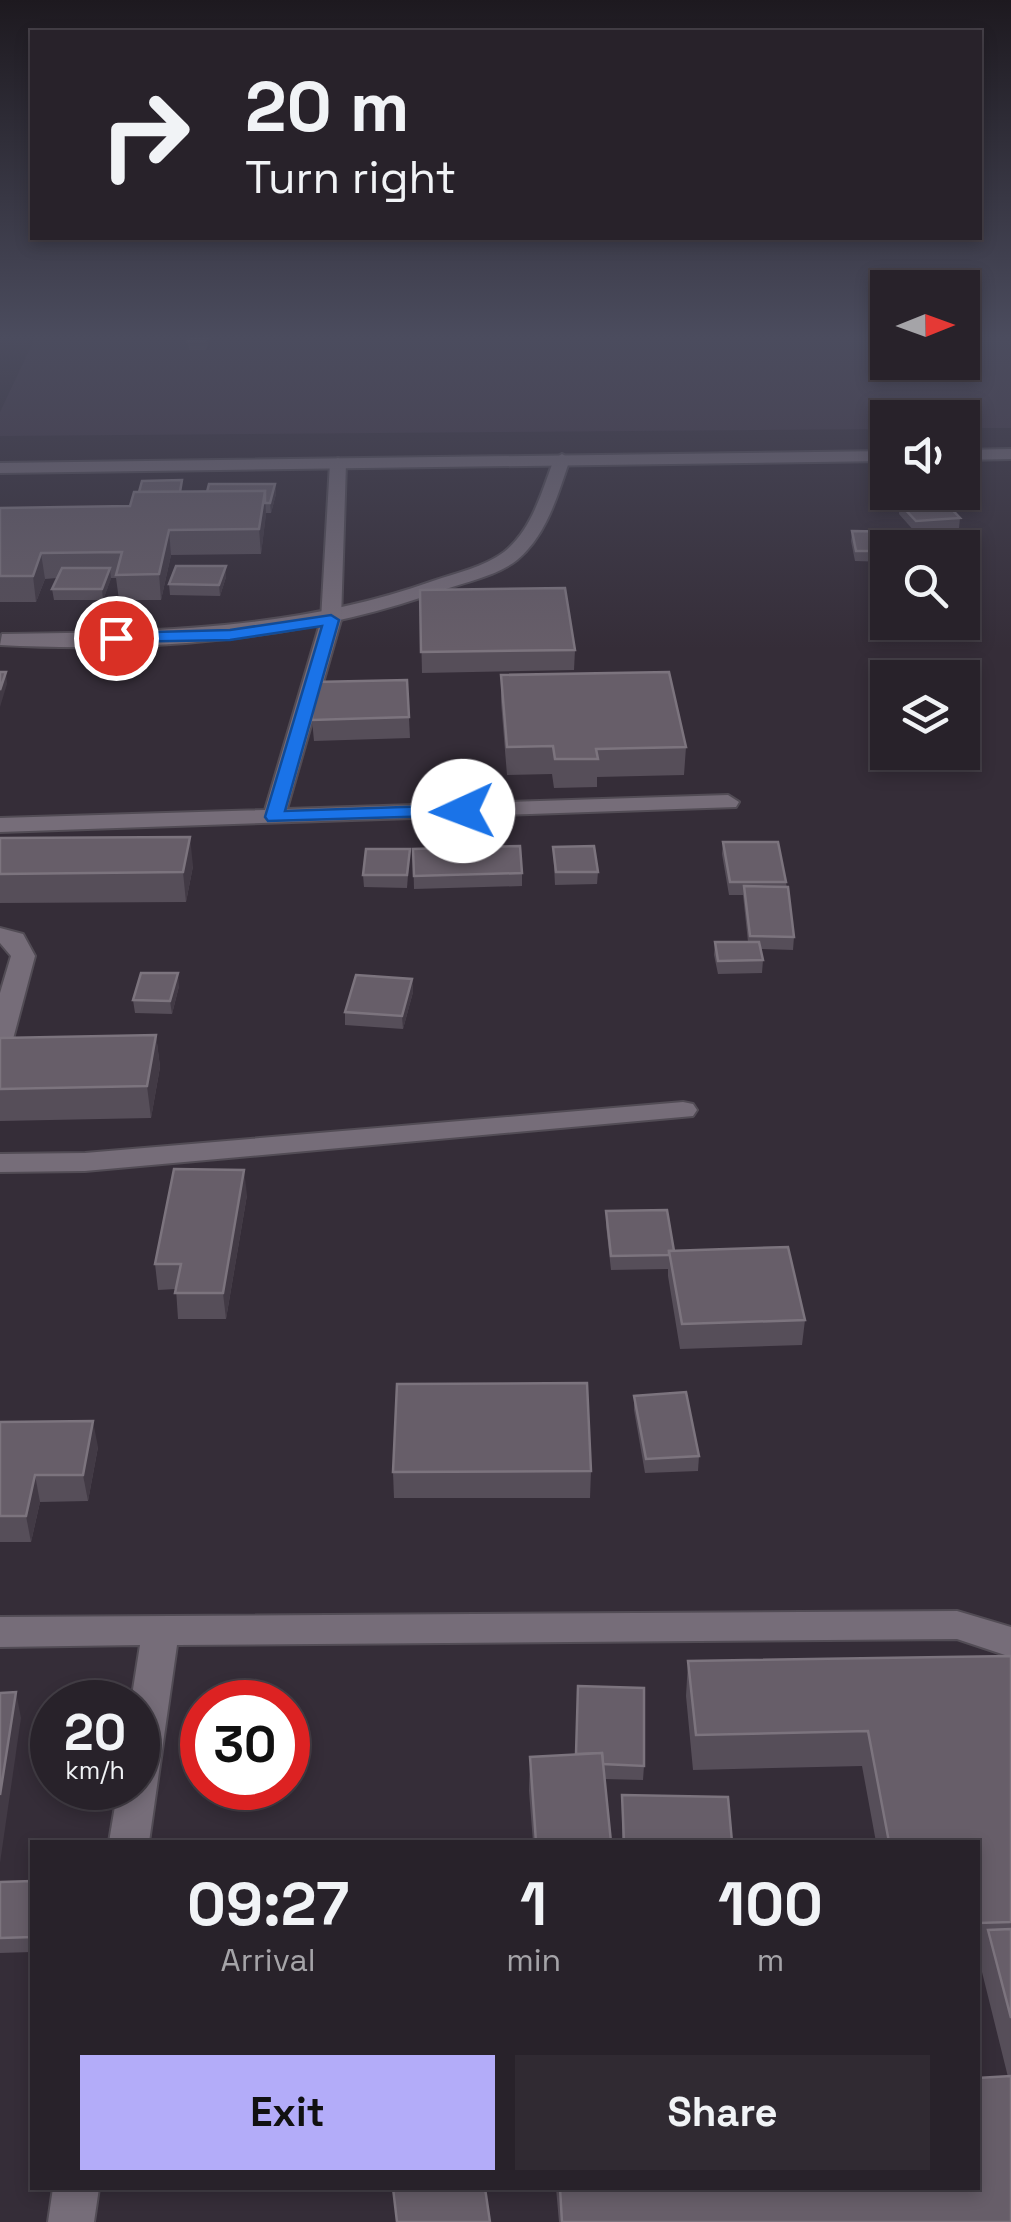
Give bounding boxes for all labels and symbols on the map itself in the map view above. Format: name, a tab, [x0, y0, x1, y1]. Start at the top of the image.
north arrow	[870, 270, 980, 380]
pin	[74, 596, 159, 681]
position arrow	[411, 759, 515, 863]
speed limit sign: 30	[180, 1680, 310, 1810]

